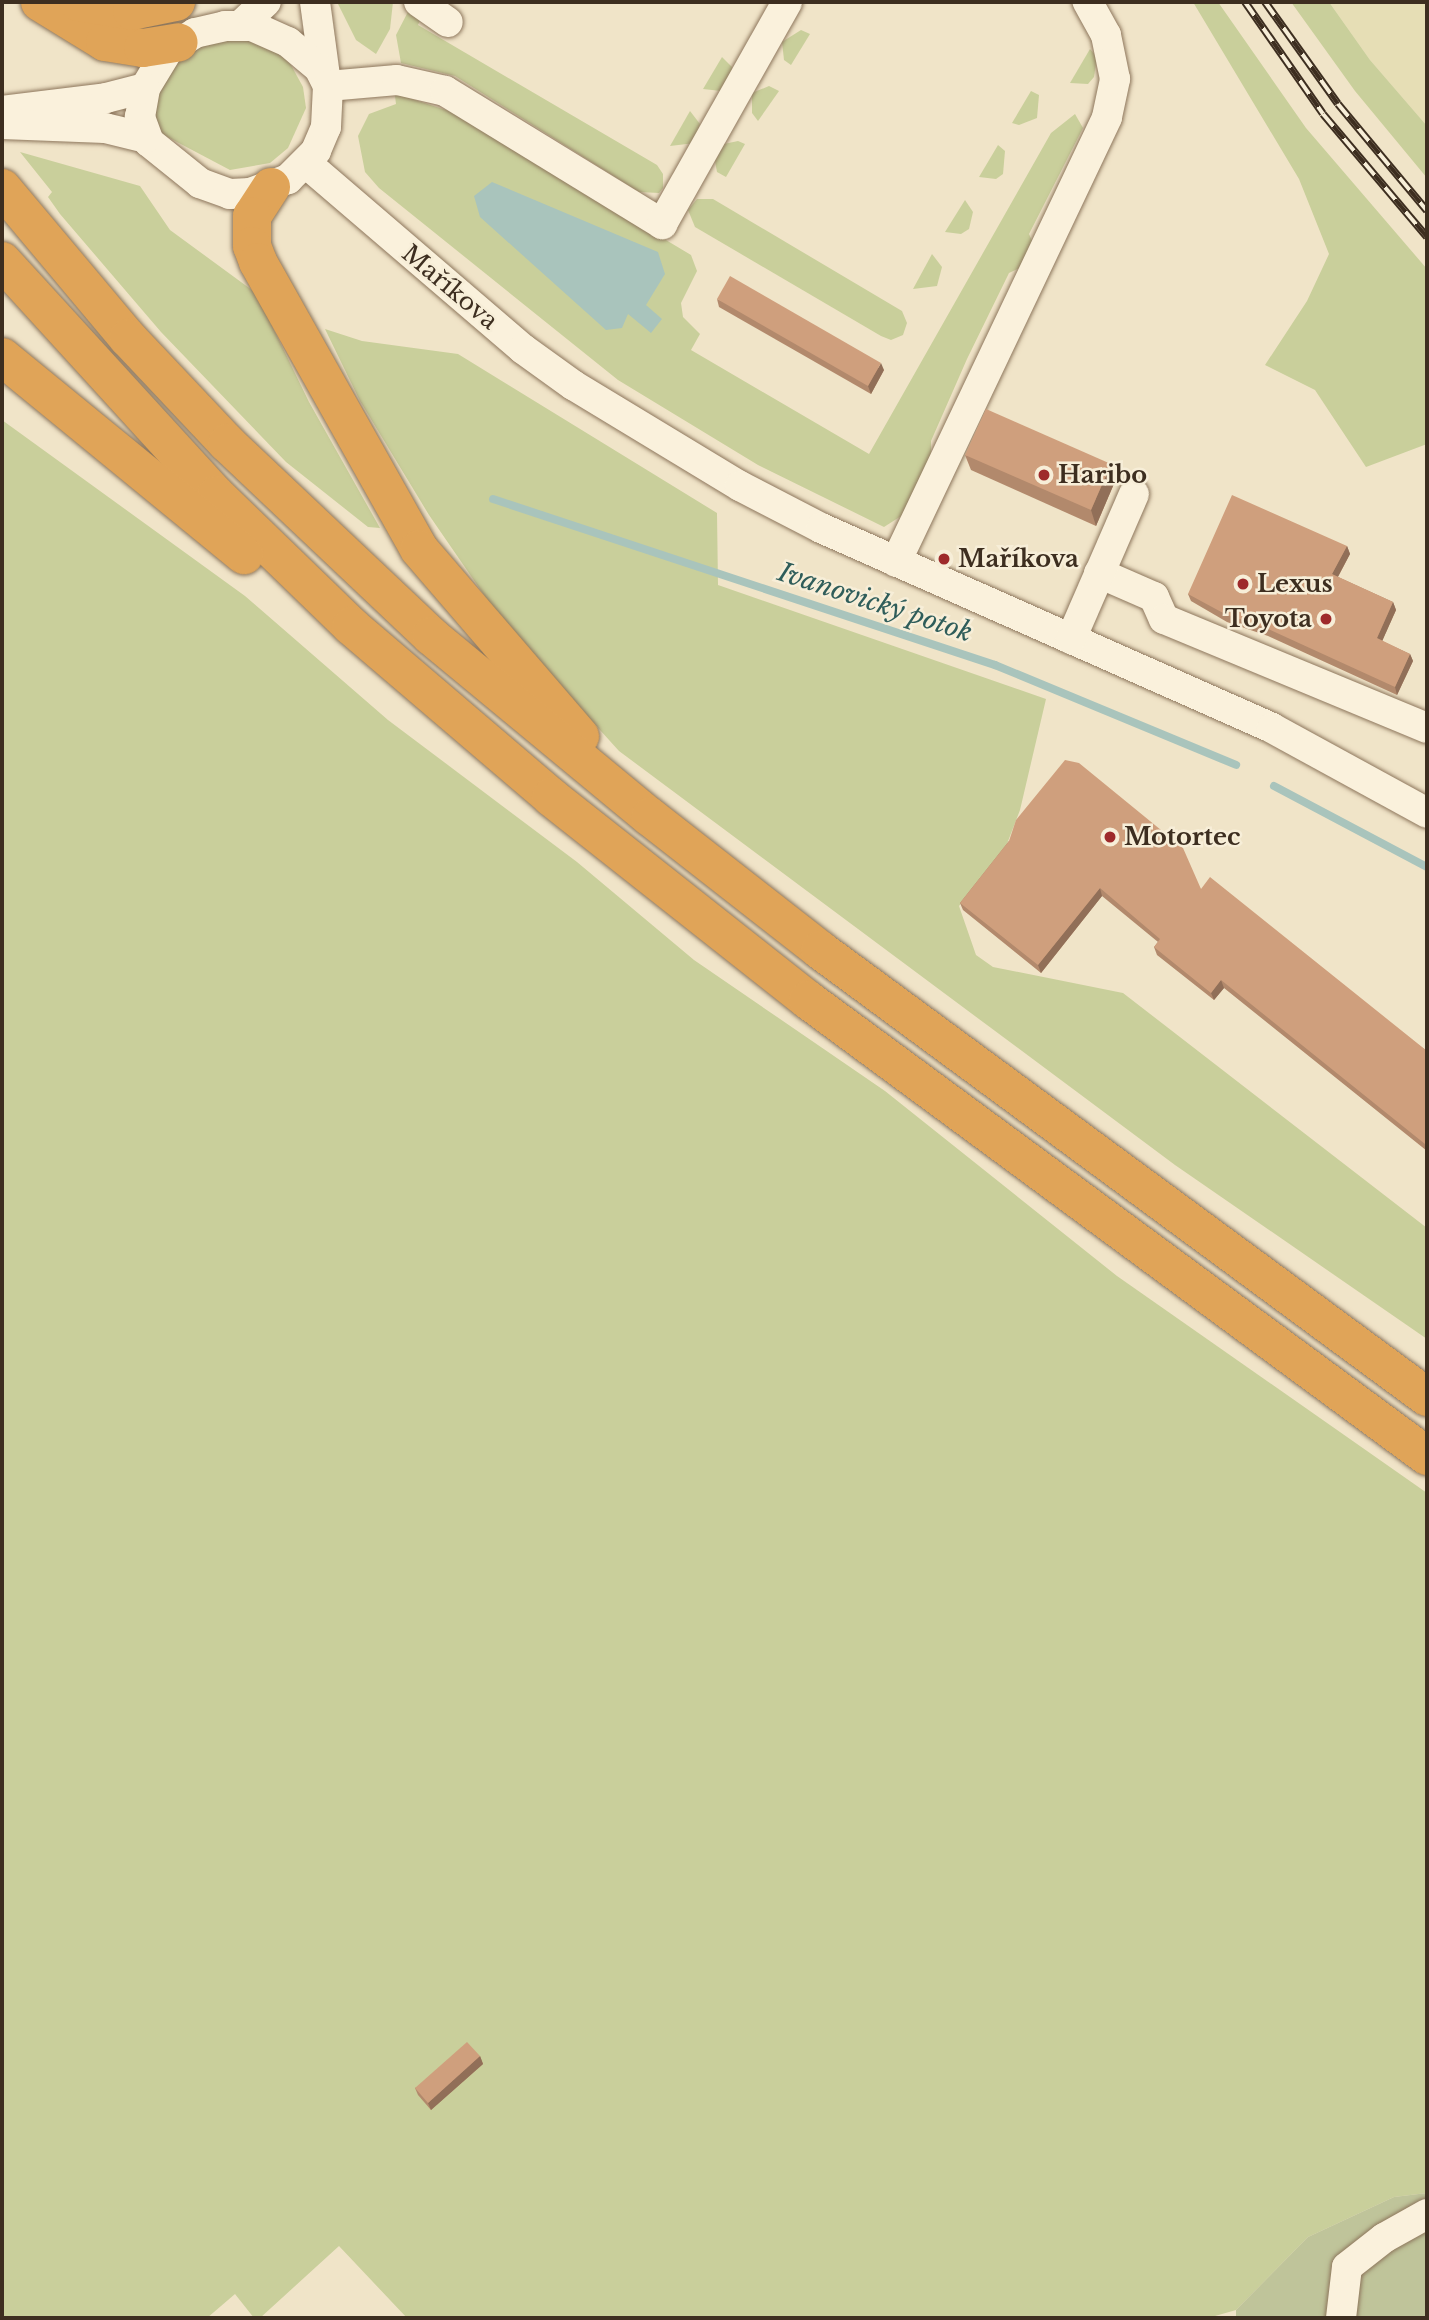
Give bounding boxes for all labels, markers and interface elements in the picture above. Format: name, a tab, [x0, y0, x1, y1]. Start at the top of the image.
street label: Maříkova	[396, 239, 504, 335]
place label: Haribo	[1058, 461, 1147, 489]
marker: Haribo	[1036, 467, 1052, 483]
place label: Maříkova	[958, 545, 1079, 573]
marker: Maříkova	[936, 551, 952, 567]
water label: Ivanovický potok	[774, 557, 976, 649]
place label: Lexus	[1257, 570, 1333, 598]
marker: Lexus	[1235, 576, 1251, 592]
place label: Toyota	[1225, 605, 1312, 633]
marker: Toyota	[1318, 611, 1334, 627]
place label: Motortec	[1124, 823, 1240, 851]
marker: Motortec	[1102, 829, 1118, 845]

